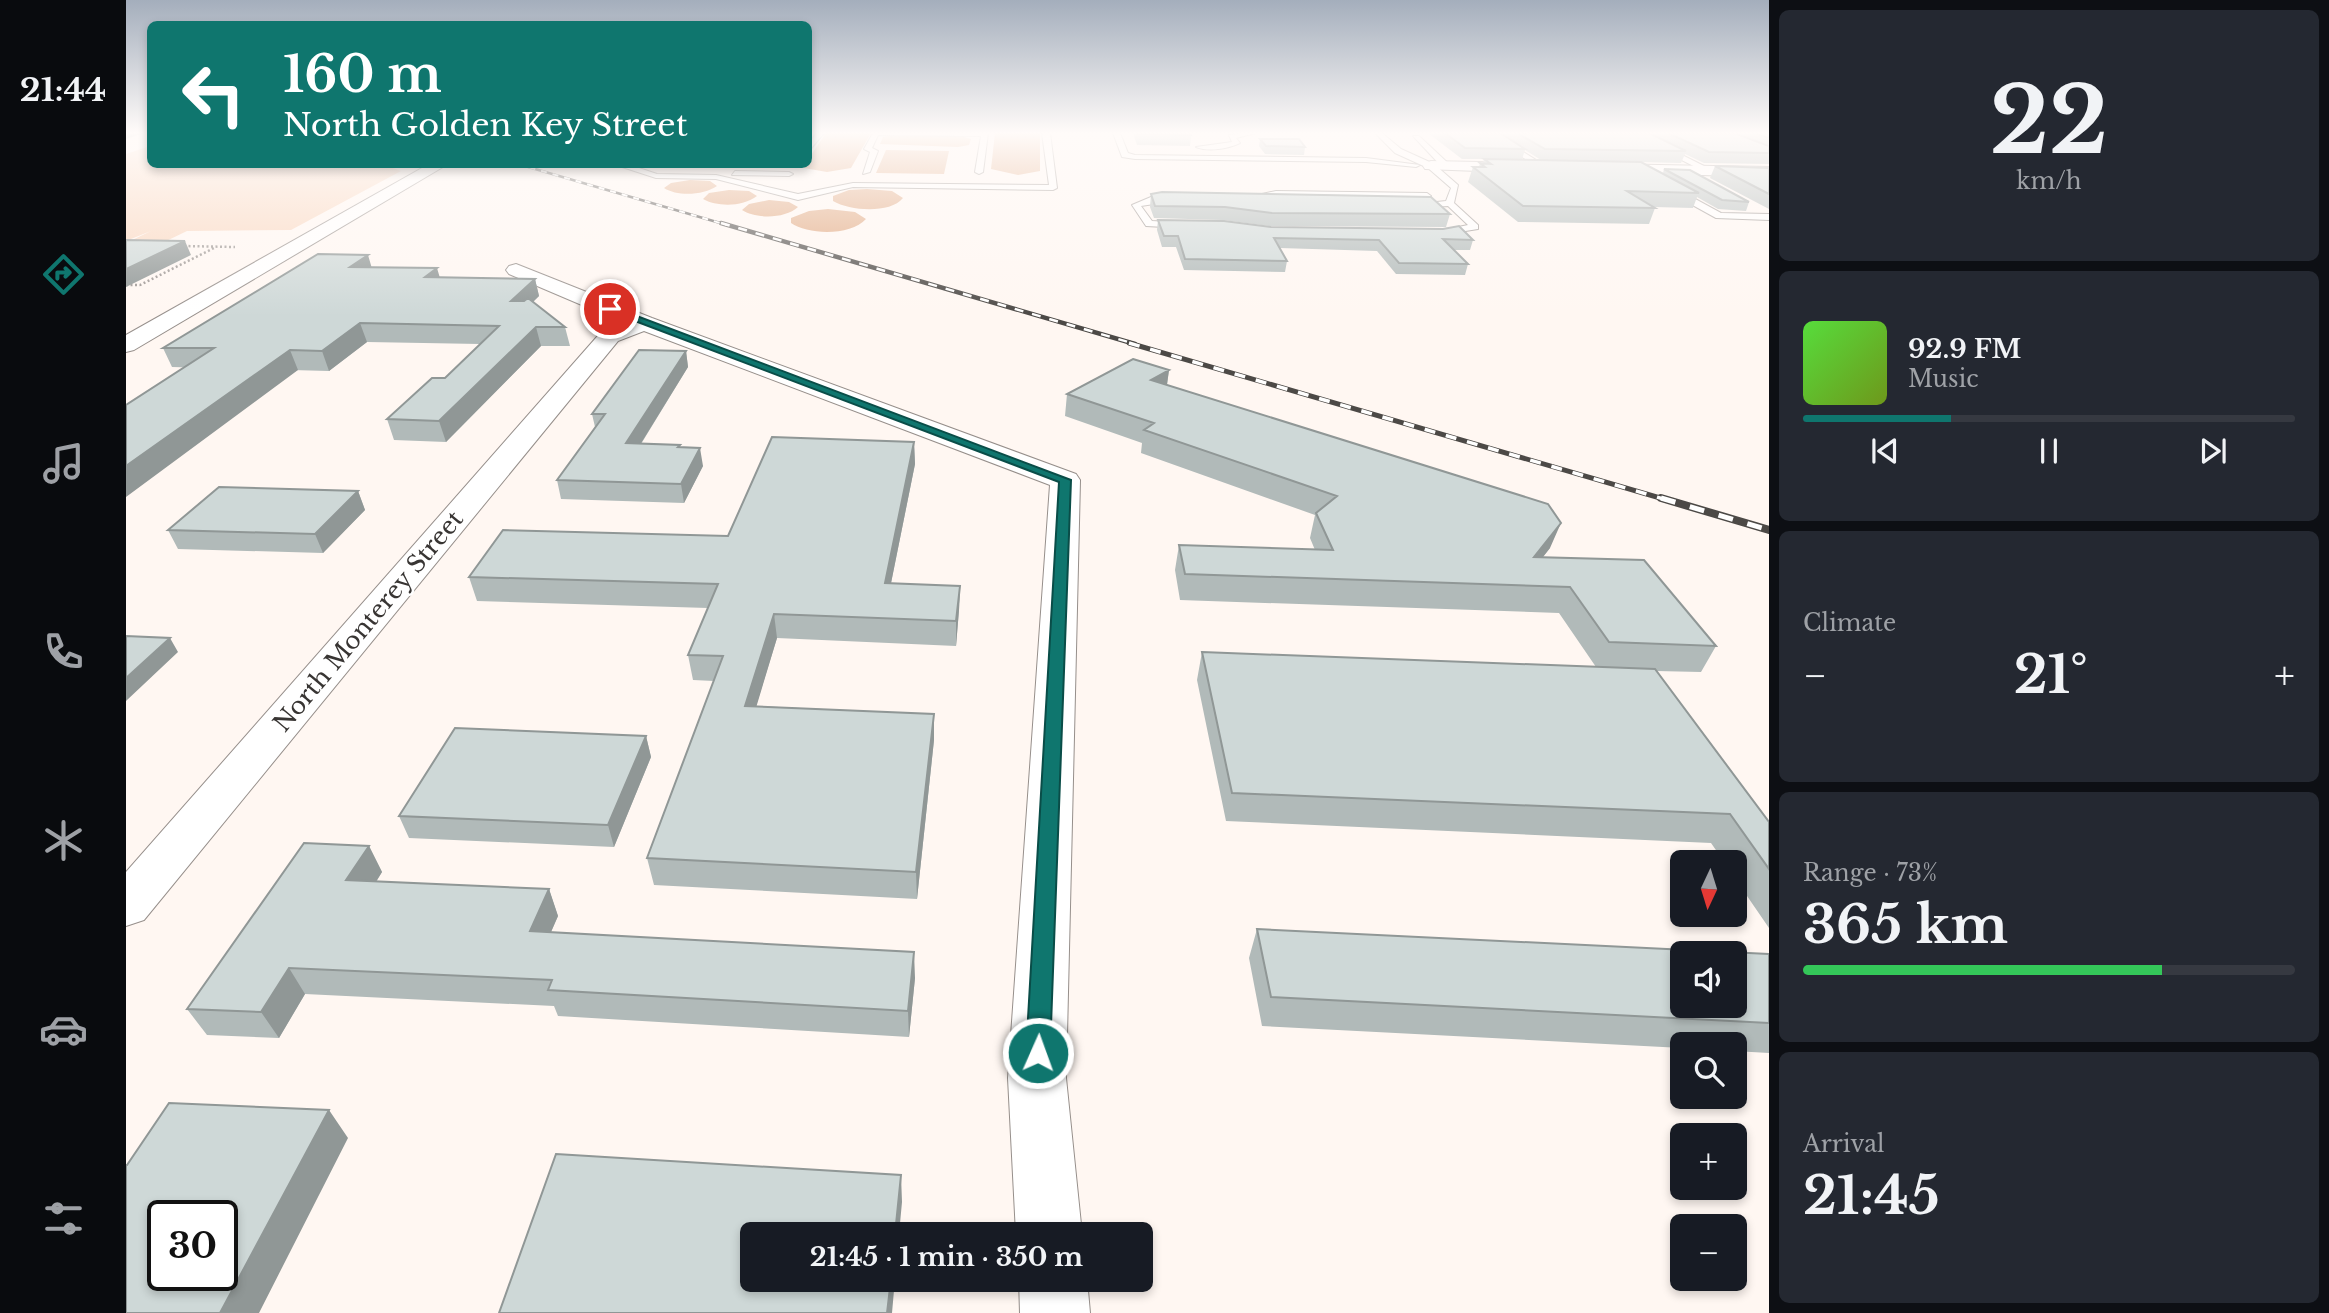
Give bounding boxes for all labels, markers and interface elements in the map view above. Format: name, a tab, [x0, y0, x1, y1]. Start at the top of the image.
text: 160 m	[283, 44, 442, 105]
icon: left	[168, 49, 259, 140]
text: 22	[1990, 65, 2108, 178]
text: 21:44	[20, 70, 106, 110]
text: North Golden Key Street	[283, 105, 688, 145]
text: km/h	[2016, 167, 2082, 195]
icon: directions	[39, 250, 88, 299]
pin	[580, 279, 640, 339]
icon: arrive	[591, 290, 629, 328]
text: 92.9 FM	[1908, 333, 2021, 365]
text: Music	[1908, 365, 1979, 393]
icon: previous	[1866, 432, 1904, 470]
icon: pause	[2030, 432, 2068, 470]
icon: next	[2194, 432, 2232, 470]
icon: music	[39, 439, 88, 488]
street label: North Monterey Street	[267, 505, 469, 737]
text: Climate	[1803, 609, 1896, 637]
icon: phone	[39, 627, 88, 676]
text: 21°	[2014, 643, 2088, 707]
text: −	[1803, 652, 1827, 699]
text: +	[2274, 652, 2295, 699]
icon: climate	[39, 816, 88, 865]
north arrow	[1670, 850, 1746, 928]
map controls	[1670, 850, 1747, 1291]
text: Range · 73%	[1803, 859, 1937, 887]
text: 365 km	[1803, 893, 2008, 957]
button: sound	[1670, 941, 1747, 1018]
icon: car	[39, 1005, 88, 1054]
position arrow	[1001, 1016, 1075, 1090]
button: search	[1670, 1032, 1747, 1109]
button: +	[1670, 1123, 1747, 1200]
text: Arrival	[1803, 1130, 1884, 1158]
text: 21:45	[1803, 1164, 1940, 1228]
icon: filters	[39, 1194, 88, 1243]
speed limit sign: 30	[147, 1200, 238, 1291]
button: −	[1670, 1214, 1747, 1291]
text: 21:45 · 1 min · 350 m	[810, 1241, 1083, 1273]

